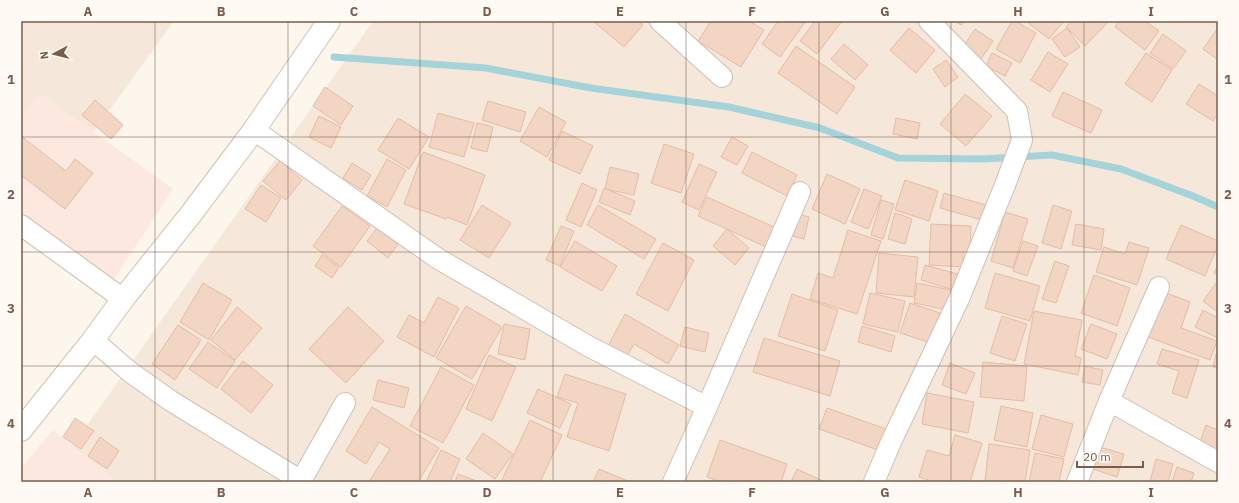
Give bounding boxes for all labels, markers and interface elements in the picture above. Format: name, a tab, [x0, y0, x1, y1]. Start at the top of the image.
text: A	[84, 3, 93, 20]
text: B	[217, 3, 226, 20]
text: C	[350, 3, 359, 20]
text: D	[482, 3, 492, 20]
text: E	[616, 3, 624, 20]
text: F	[748, 3, 756, 20]
text: G	[880, 3, 890, 20]
text: H	[1013, 3, 1023, 20]
text: I	[1148, 3, 1154, 20]
north arrow	[34, 34, 74, 74]
text: N	[37, 50, 52, 60]
text: 1	[7, 71, 15, 88]
text: 1	[1224, 71, 1232, 88]
text: 2	[7, 186, 15, 203]
text: 2	[1224, 186, 1232, 203]
text: 3	[7, 300, 15, 317]
text: 3	[1224, 300, 1232, 317]
text: 4	[7, 415, 15, 432]
text: 4	[1224, 415, 1232, 432]
scale bar	[1077, 443, 1143, 469]
text: 20 m	[1083, 449, 1111, 464]
text: A	[84, 484, 93, 501]
text: B	[217, 484, 226, 501]
text: C	[350, 484, 359, 501]
text: D	[482, 484, 492, 501]
text: E	[616, 484, 624, 501]
text: F	[748, 484, 756, 501]
text: G	[880, 484, 890, 501]
text: H	[1013, 484, 1023, 501]
text: I	[1148, 484, 1154, 501]

